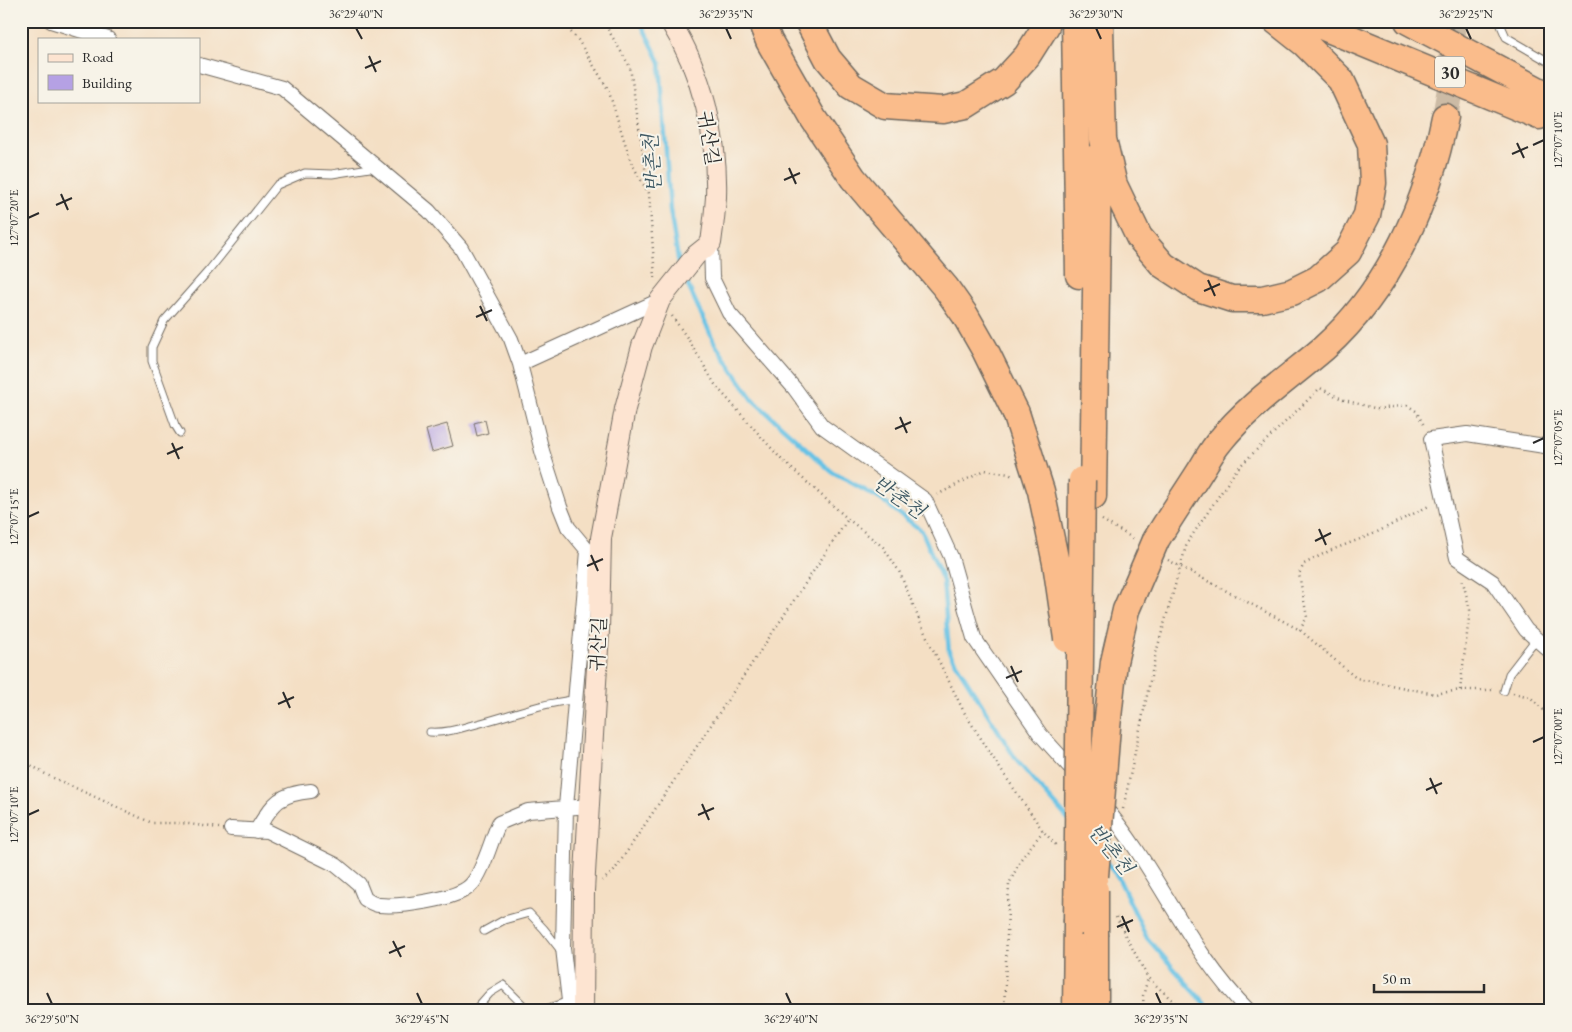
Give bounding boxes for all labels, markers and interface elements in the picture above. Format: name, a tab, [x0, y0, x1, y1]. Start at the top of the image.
text: 36°29'40"N	[329, 6, 383, 22]
text: 36°29'35"N	[699, 6, 753, 22]
text: 36°29'30"N	[1069, 6, 1123, 22]
text: 36°29'25"N	[1439, 6, 1493, 22]
legend	[38, 38, 200, 102]
text: Road	[82, 47, 114, 66]
road number: 30	[1435, 56, 1465, 88]
text: Building	[82, 73, 132, 92]
street label: 귀산길	[692, 109, 726, 167]
text: 127°07'10"E	[1550, 111, 1566, 168]
water label: 반촌천	[637, 132, 667, 193]
text: 127°07'20"E	[6, 189, 22, 246]
text: 127°07'05"E	[1550, 409, 1566, 466]
water label: 반촌천	[868, 470, 932, 525]
text: 127°07'15"E	[6, 488, 22, 545]
street label: 귀산길	[584, 616, 612, 672]
text: 127°07'00"E	[1550, 708, 1566, 765]
text: 127°07'10"E	[6, 786, 22, 843]
water label: 반촌천	[1083, 818, 1140, 881]
scale bar	[1374, 962, 1484, 994]
text: 50 m	[1382, 969, 1411, 988]
text: 36°29'50"N	[25, 1011, 79, 1027]
text: 36°29'45"N	[395, 1011, 449, 1027]
text: 36°29'40"N	[764, 1011, 818, 1027]
text: 36°29'35"N	[1134, 1011, 1188, 1027]

